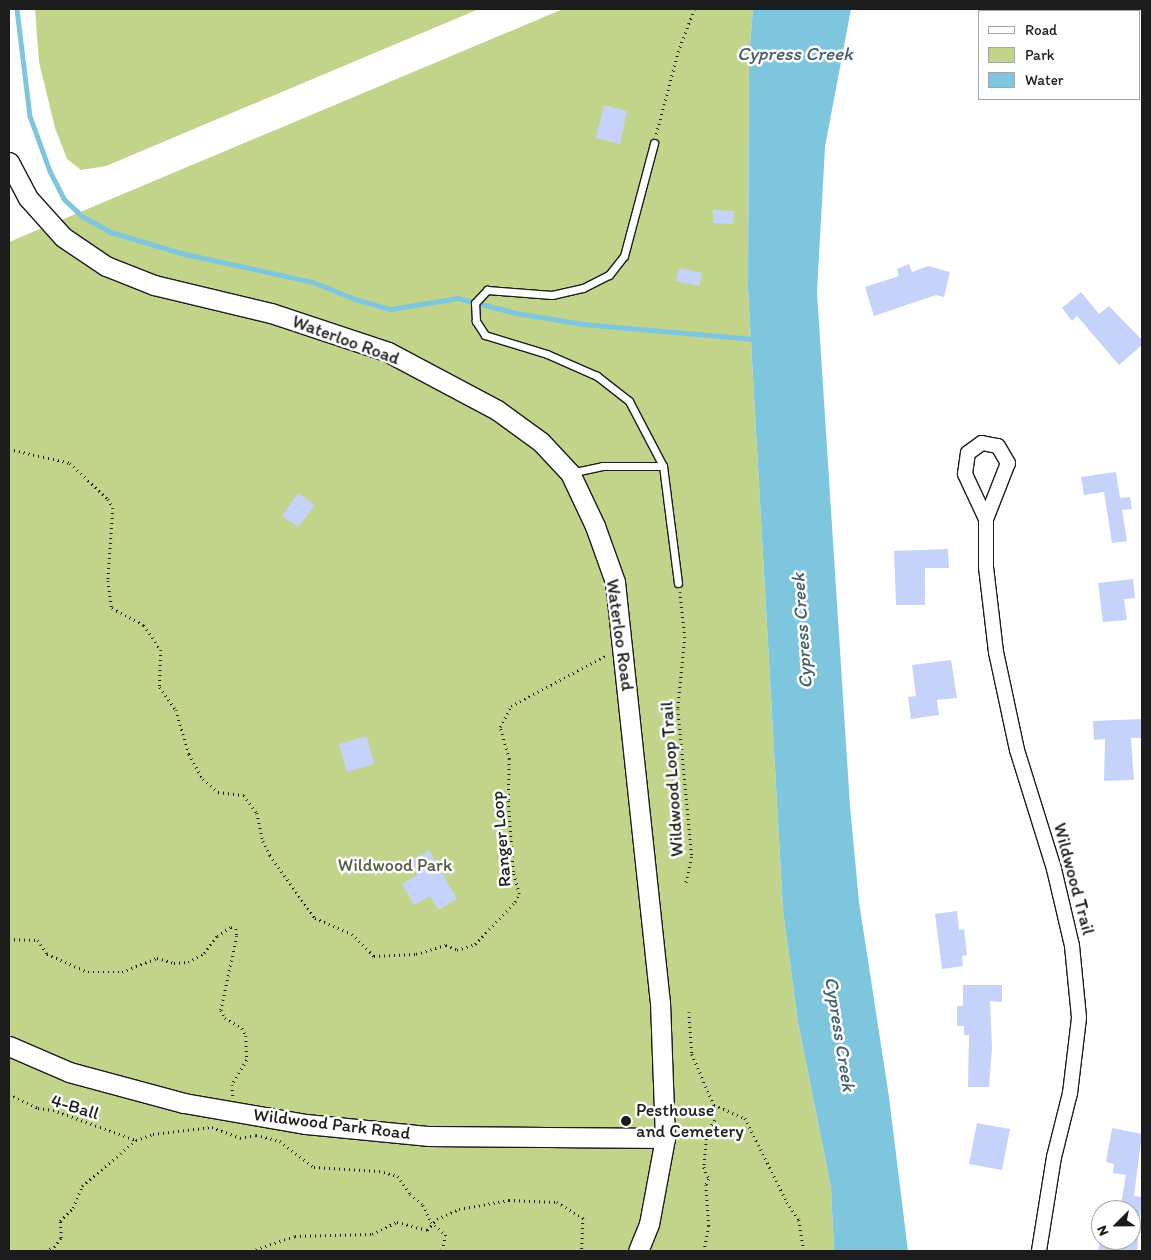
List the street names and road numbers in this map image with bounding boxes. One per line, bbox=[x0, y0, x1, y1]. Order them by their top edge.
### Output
street label: Waterloo Road bbox=[289, 311, 403, 369]
street label: Waterloo Road bbox=[601, 578, 639, 692]
street label: Wildwood Loop Trail bbox=[656, 701, 688, 857]
street label: Ranger Loop bbox=[486, 790, 516, 888]
street label: Wildwood Trail bbox=[1049, 821, 1099, 937]
street label: 4-Ball bbox=[48, 1089, 102, 1125]
street label: Wildwood Park Road bbox=[253, 1104, 411, 1144]

